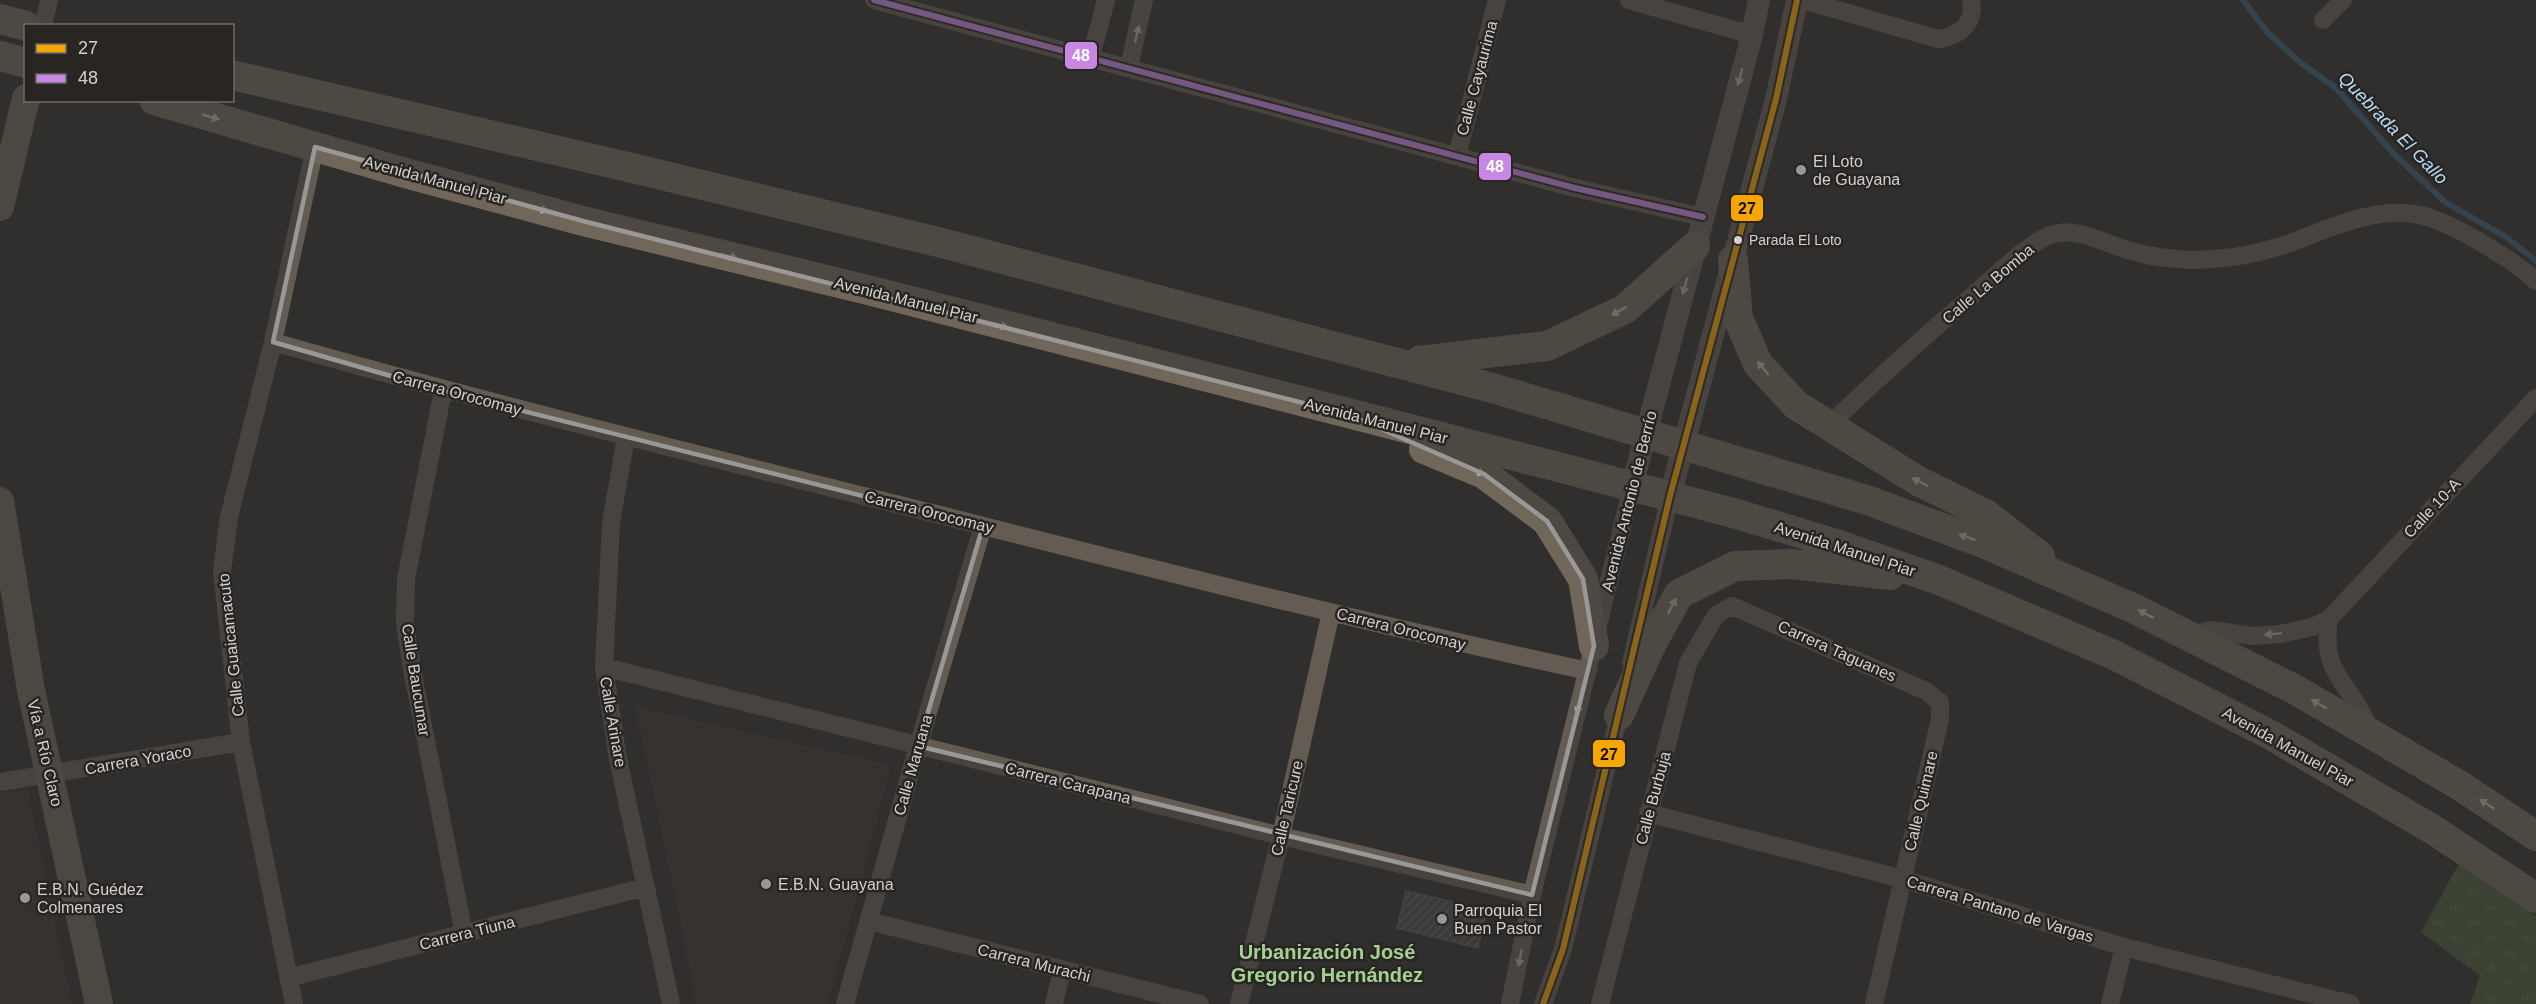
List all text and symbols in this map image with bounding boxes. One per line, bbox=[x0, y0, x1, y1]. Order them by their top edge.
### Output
street label: Calle Cayaurima bbox=[1453, 19, 1501, 137]
legend bbox=[24, 24, 234, 102]
one-way arrow bbox=[1132, 24, 1142, 43]
text: 27 bbox=[78, 38, 98, 58]
line badge: 48 bbox=[1064, 41, 1098, 70]
text: 48 bbox=[1072, 47, 1090, 64]
text: 48 bbox=[78, 68, 98, 88]
one-way arrow bbox=[1735, 68, 1744, 86]
water label: Quebrada El Gallo bbox=[2334, 68, 2452, 188]
one-way arrow bbox=[202, 113, 220, 122]
line badge: 48 bbox=[1478, 152, 1512, 181]
street label: Avenida Manuel Piar bbox=[362, 153, 509, 207]
place label: El Loto de Guayana bbox=[1813, 153, 1900, 188]
text: 48 bbox=[1486, 158, 1504, 175]
marker: El Loto de Guayana bbox=[1794, 163, 1808, 177]
line badge: 27 bbox=[1730, 194, 1764, 222]
text: 27 bbox=[1738, 200, 1756, 217]
one-way arrow bbox=[531, 205, 549, 214]
place label: Parada El Loto bbox=[1749, 232, 1842, 248]
marker: Parada El Loto bbox=[1732, 234, 1744, 246]
street label: Calle La Bomba bbox=[1939, 241, 2037, 327]
one-way arrow bbox=[720, 252, 738, 262]
street label: Avenida Manuel Piar bbox=[832, 274, 980, 326]
one-way arrow bbox=[1679, 277, 1689, 295]
one-way arrow bbox=[1610, 306, 1627, 316]
one-way arrow bbox=[990, 320, 1009, 330]
one-way arrow bbox=[1758, 361, 1770, 376]
street label: Carrera Orocomay bbox=[391, 368, 523, 418]
street label: Avenida Manuel Piar bbox=[1302, 395, 1450, 447]
street label: Avenida Antonio de Berrío bbox=[1598, 409, 1660, 593]
one-way arrow bbox=[1469, 467, 1486, 476]
street label: Calle 10-A bbox=[2400, 475, 2464, 541]
one-way arrow bbox=[1911, 477, 1928, 487]
street label: Carrera Orocomay bbox=[863, 488, 995, 536]
street label: Avenida Manuel Piar bbox=[1772, 518, 1918, 580]
one-way arrow bbox=[1958, 532, 1976, 541]
street label: Calle Guaicamacuto bbox=[215, 572, 247, 718]
one-way arrow bbox=[1667, 597, 1677, 614]
street label: Carrera Orocomay bbox=[1335, 605, 1467, 653]
one-way arrow bbox=[2138, 610, 2155, 619]
street label: Carrera Taguanes bbox=[1775, 617, 1899, 685]
street label: Calle Baucumar bbox=[399, 622, 433, 738]
one-way arrow bbox=[2263, 629, 2282, 639]
street label: Calle Arinare bbox=[597, 675, 629, 769]
one-way arrow bbox=[1573, 697, 1583, 716]
street label: Vía a Río Claro bbox=[24, 698, 66, 808]
one-way arrow bbox=[2311, 699, 2327, 710]
street label: Avenida Manuel Piar bbox=[2219, 704, 2357, 790]
street label: Calle Maruana bbox=[890, 713, 936, 817]
line badge: 27 bbox=[1592, 739, 1626, 768]
street label: Carrera Yoraco bbox=[84, 742, 193, 778]
text: 27 bbox=[1600, 746, 1618, 763]
street label: Calle Burbuja bbox=[1632, 749, 1674, 847]
street label: Calle Quimare bbox=[1901, 749, 1941, 853]
street label: Calle Taricure bbox=[1268, 758, 1306, 857]
street label: Carrera Carapana bbox=[1003, 759, 1133, 807]
one-way arrow bbox=[2479, 798, 2495, 809]
street label: Carrera Pantano de Vargas bbox=[1905, 872, 2095, 946]
place label: E.B.N. Guayana bbox=[778, 876, 894, 893]
marker: E.B.N. Guayana bbox=[759, 877, 773, 891]
place label: E.B.N. Guédez Colmenares bbox=[37, 881, 144, 916]
marker: E.B.N. Guédez Colmenares bbox=[18, 891, 32, 905]
place label: Parroquia El Buen Pastor bbox=[1454, 902, 1543, 937]
marker: Parroquia El Buen Pastor bbox=[1435, 912, 1449, 926]
street label: Carrera Tiuna bbox=[417, 913, 517, 953]
street label: Carrera Murachi bbox=[976, 941, 1092, 985]
district label: Urbanización José Gregorio Hernández bbox=[1231, 941, 1423, 986]
one-way arrow bbox=[1515, 948, 1524, 967]

